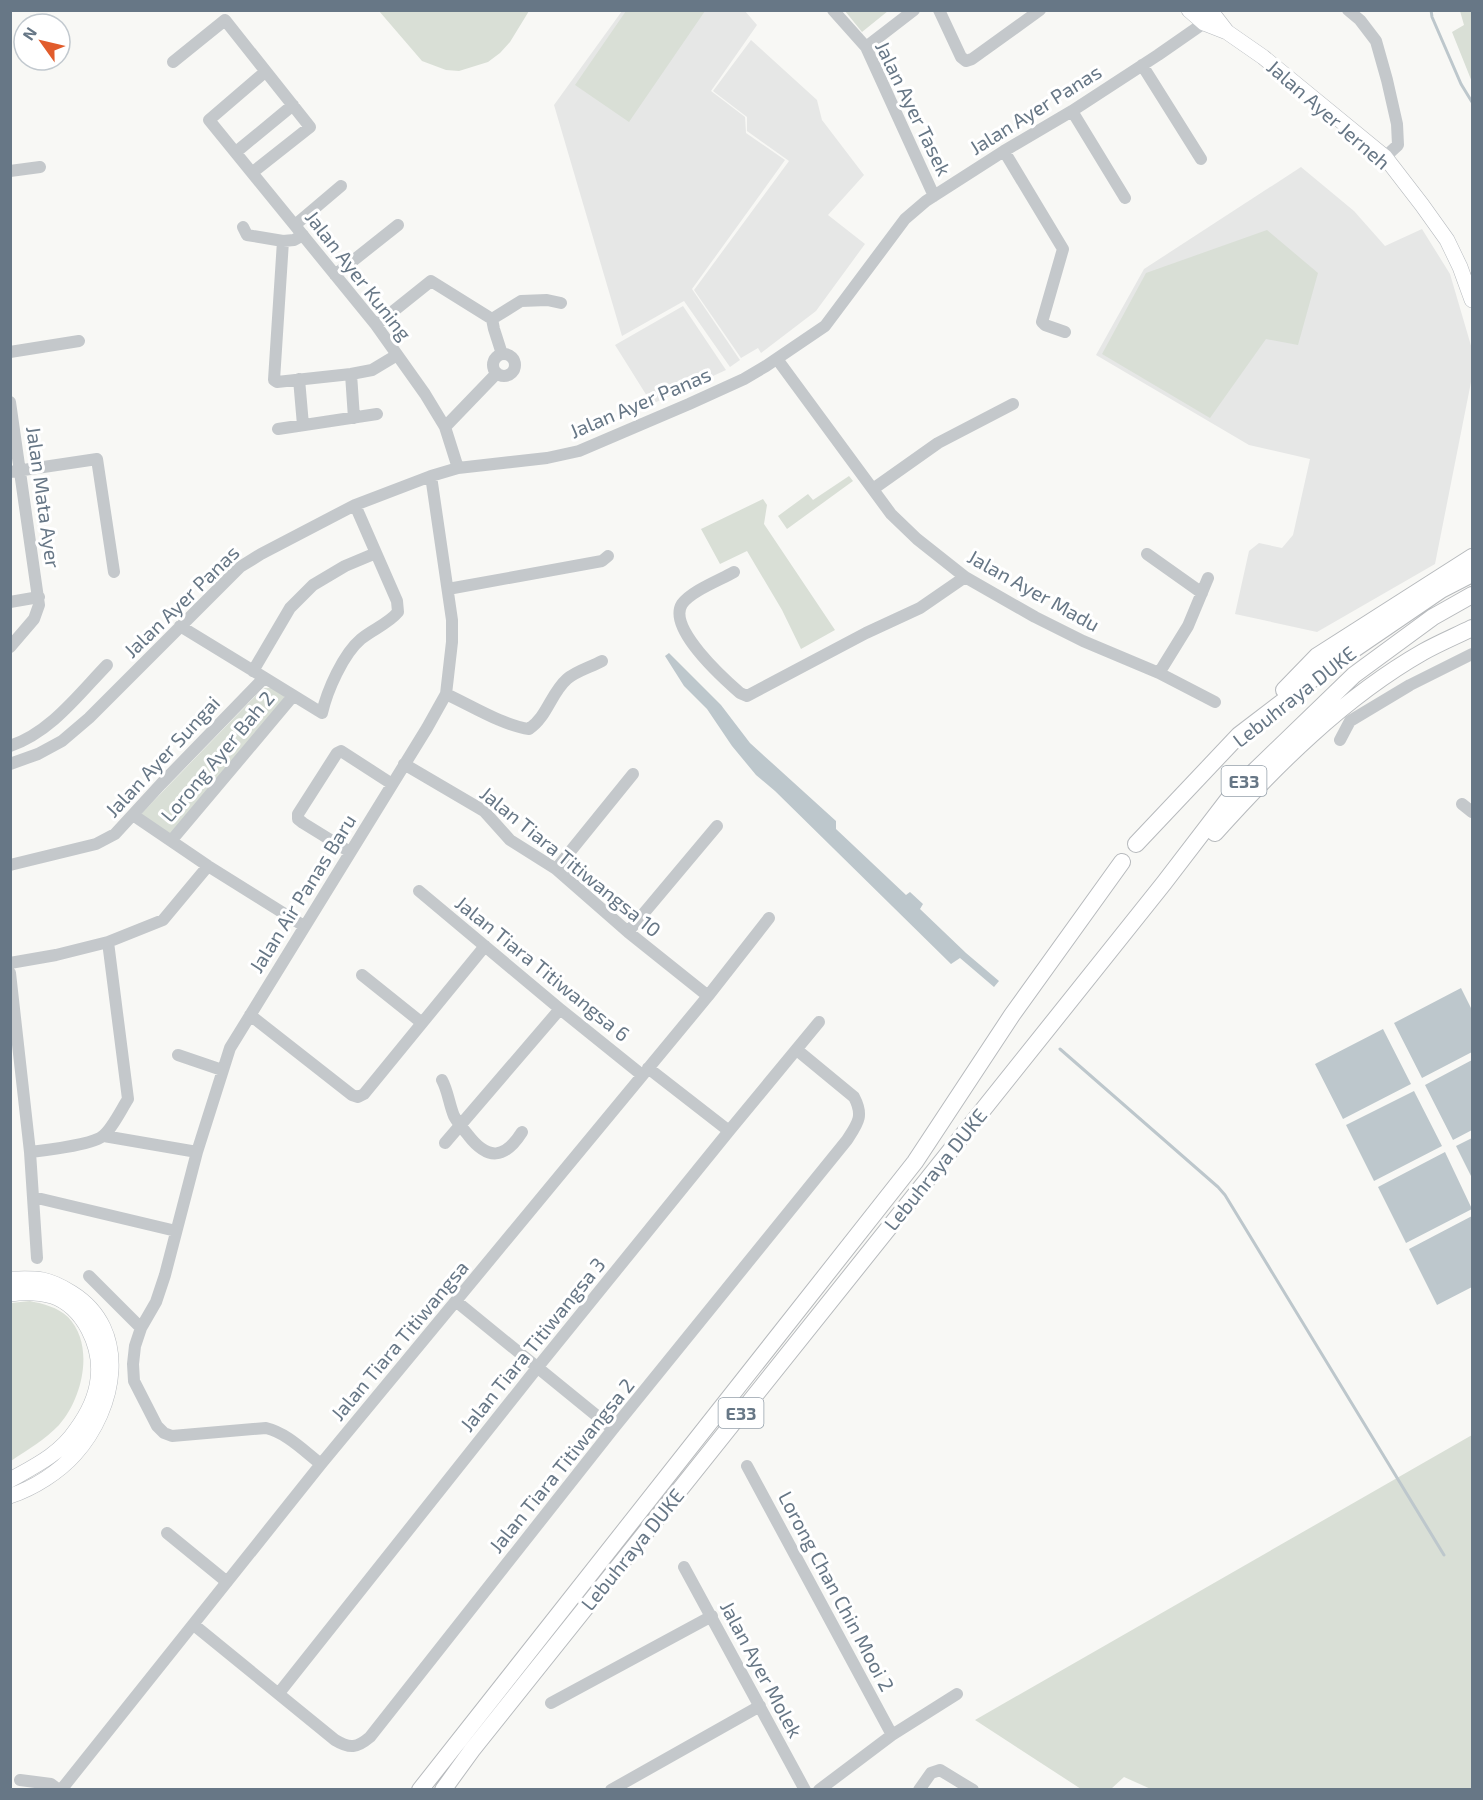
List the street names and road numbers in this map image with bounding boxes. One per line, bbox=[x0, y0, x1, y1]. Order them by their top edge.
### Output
street label: Jalan Ayer Tasek bbox=[871, 37, 957, 179]
street label: Jalan Ayer Jerneh bbox=[1263, 54, 1395, 174]
street label: Jalan Ayer Panas bbox=[965, 59, 1105, 159]
street label: Jalan Ayer Kuning bbox=[301, 205, 417, 345]
street label: Jalan Ayer Panas bbox=[566, 361, 714, 443]
street label: Jalan Mata Ayer bbox=[22, 424, 66, 570]
street label: Jalan Ayer Panas bbox=[118, 540, 244, 662]
street label: Jalan Ayer Madu bbox=[964, 544, 1104, 636]
street label: Lebuhraya DUKE bbox=[1228, 640, 1360, 752]
street label: Lorong Ayer Bah 2 bbox=[155, 686, 279, 826]
street label: Jalan Ayer Sungai bbox=[100, 690, 224, 822]
road number: E33 bbox=[1222, 766, 1266, 796]
street label: Jalan Tiara Titiwangsa 10 bbox=[476, 781, 666, 941]
street label: Jalan Air Panas Baru bbox=[243, 809, 361, 977]
street label: Jalan Tiara Titiwangsa 6 bbox=[451, 890, 635, 1046]
street label: Lebuhraya DUKE bbox=[879, 1103, 991, 1235]
street label: Jalan Tiara Titiwangsa 3 bbox=[454, 1252, 610, 1436]
street label: Jalan Tiara Titiwangsa bbox=[325, 1255, 473, 1425]
street label: Jalan Tiara Titiwangsa 2 bbox=[483, 1373, 639, 1557]
road number: E33 bbox=[718, 1398, 764, 1428]
street label: Lebuhraya DUKE bbox=[576, 1483, 688, 1615]
street label: Lorong Chan Chin Mooi 2 bbox=[774, 1487, 900, 1695]
street label: Jalan Ayer Molek bbox=[716, 1597, 808, 1741]

